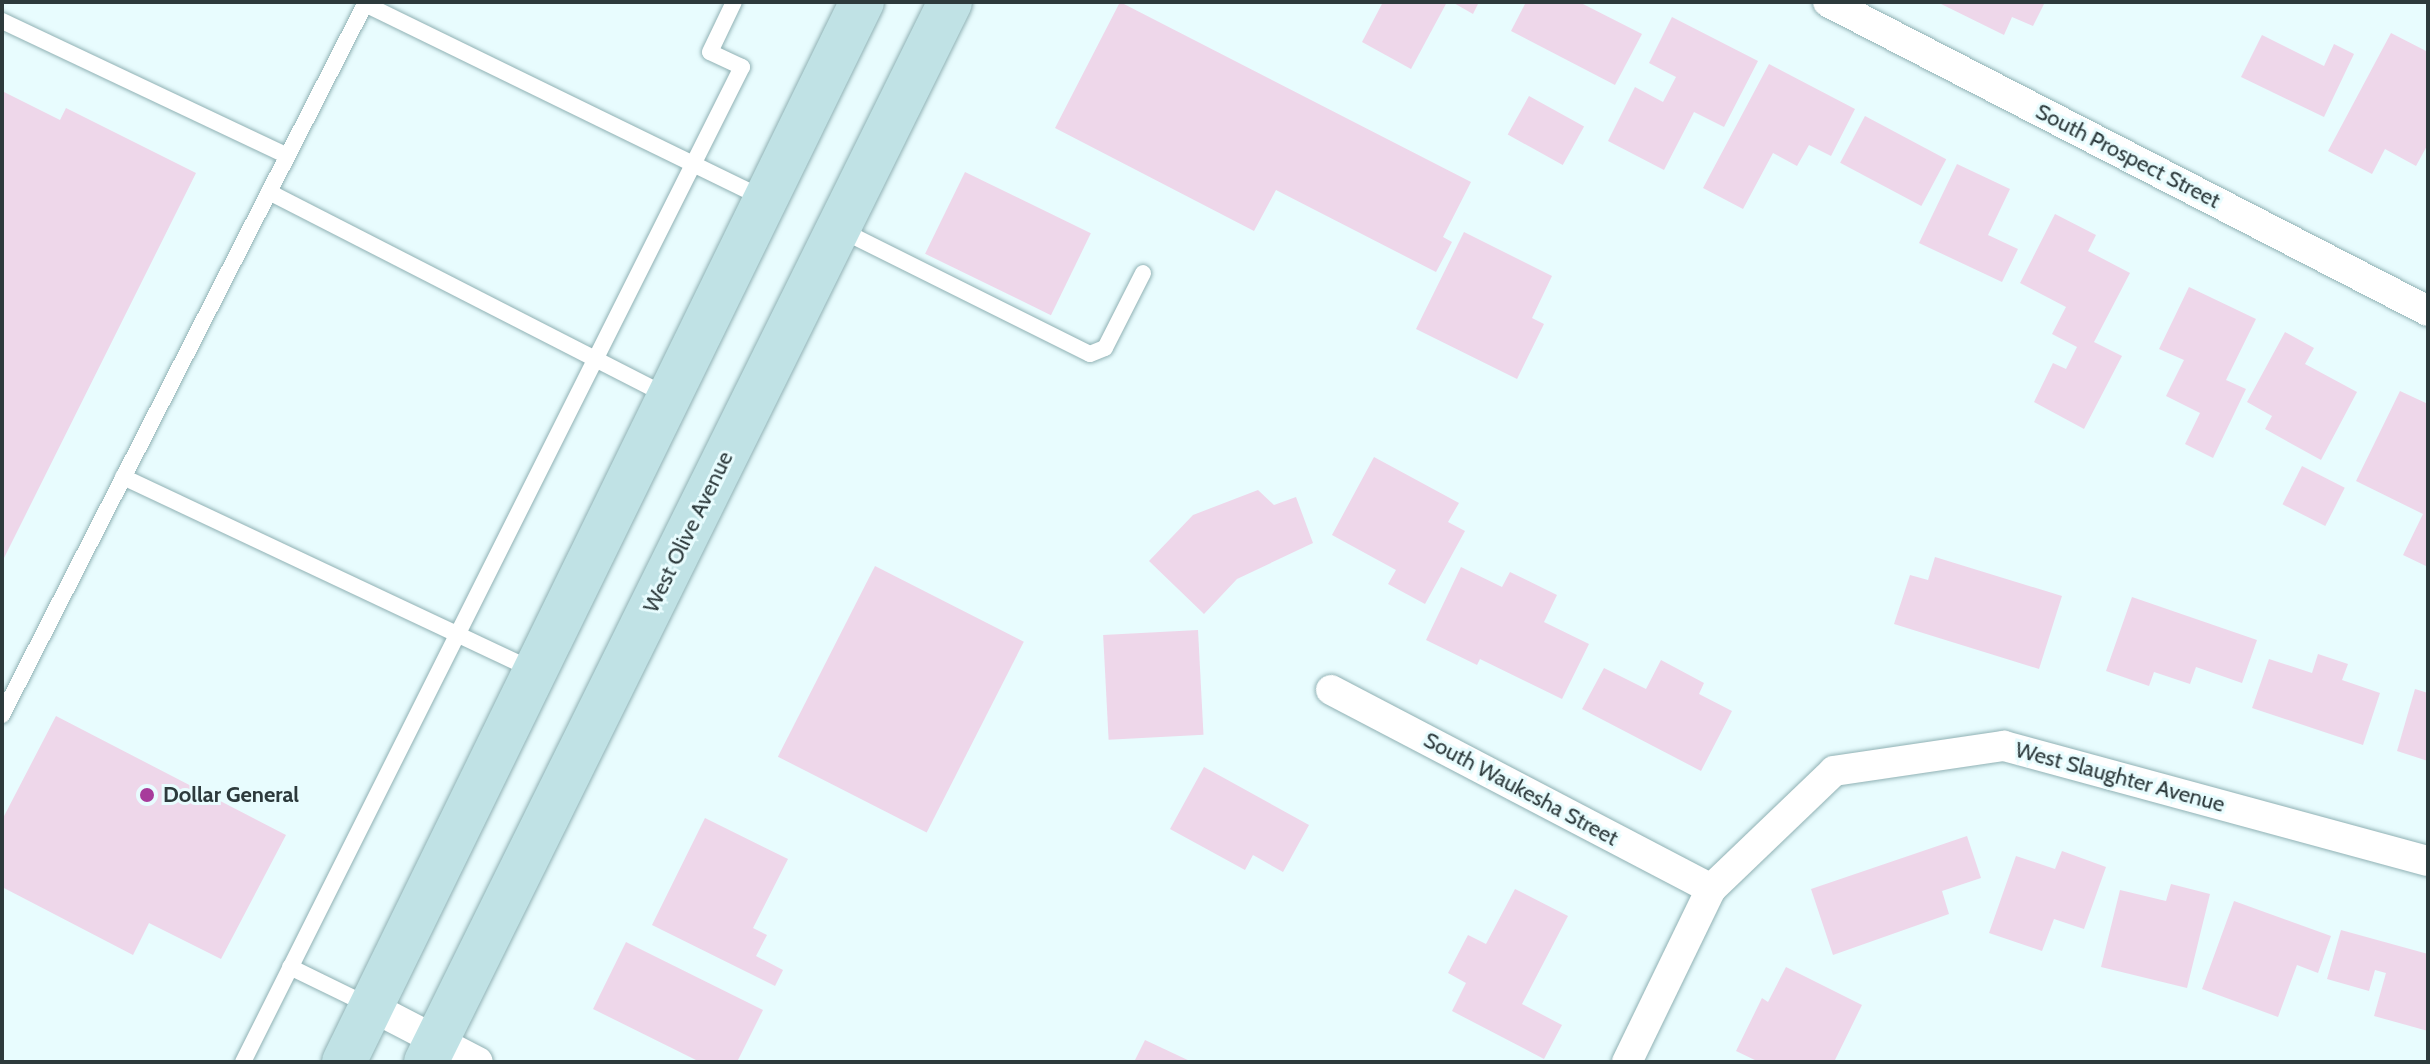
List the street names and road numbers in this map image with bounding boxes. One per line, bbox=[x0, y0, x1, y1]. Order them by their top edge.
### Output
street label: South Prospect Street bbox=[2031, 98, 2225, 214]
street label: West Olive Avenue bbox=[638, 447, 738, 617]
street label: South Waukesha Street bbox=[1419, 727, 1623, 851]
street label: West Slaughter Avenue bbox=[2012, 736, 2228, 818]

